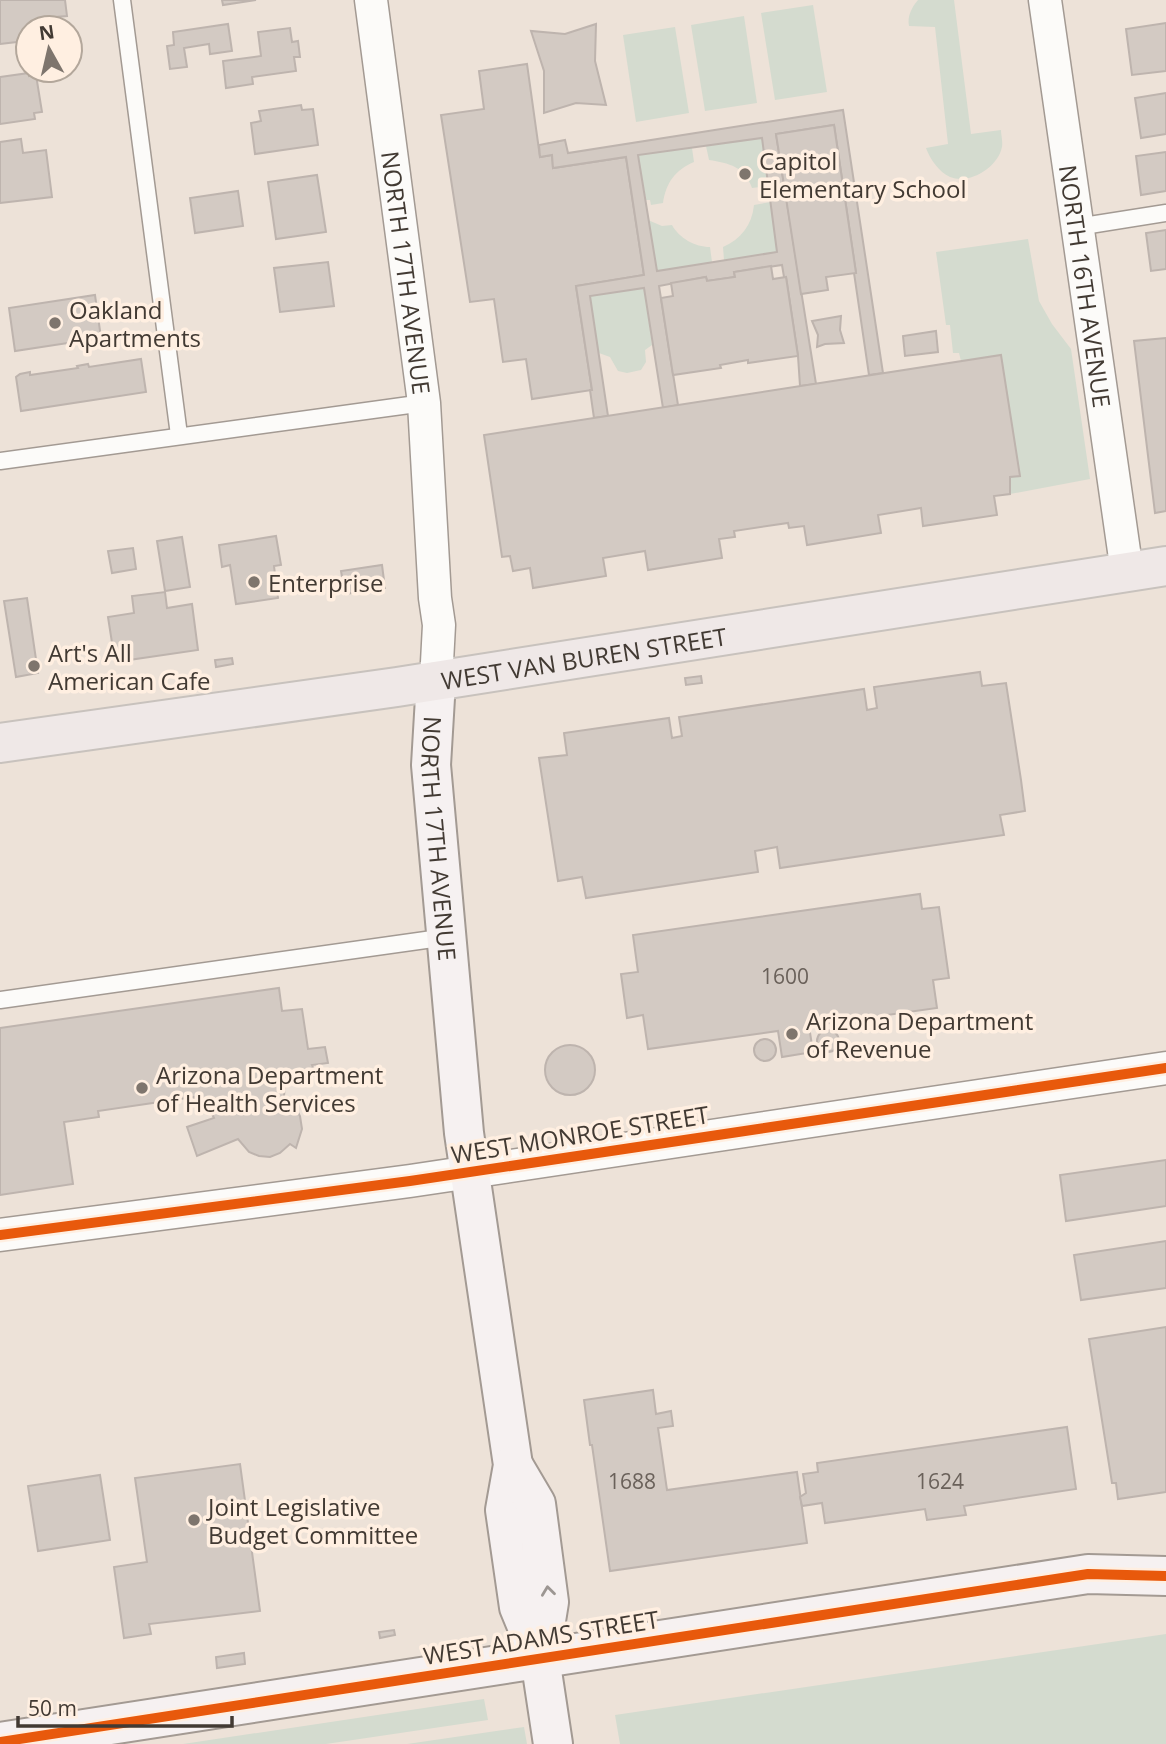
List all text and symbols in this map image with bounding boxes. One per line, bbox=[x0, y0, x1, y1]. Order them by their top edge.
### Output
north arrow bbox=[14, 14, 84, 84]
text: N bbox=[37, 18, 56, 46]
place label: Capitol Elementary School bbox=[759, 144, 967, 205]
street label: NORTH 17TH AVENUE bbox=[375, 149, 439, 396]
street label: NORTH 16TH AVENUE bbox=[1052, 162, 1120, 410]
marker: Capitol Elementary School bbox=[737, 166, 753, 182]
place label: Oakland Apartments bbox=[69, 293, 201, 354]
marker: Oakland Apartments bbox=[47, 315, 63, 331]
place label: Enterprise bbox=[268, 566, 383, 599]
marker: Enterprise bbox=[246, 574, 262, 590]
street label: WEST VAN BUREN STREET bbox=[439, 619, 729, 696]
place label: Art's All American Cafe bbox=[48, 636, 211, 697]
marker: Art's All American Cafe bbox=[26, 658, 42, 674]
street label: NORTH 17TH AVENUE bbox=[414, 715, 465, 962]
house number: 1600 bbox=[761, 962, 809, 990]
place label: Arizona Department of Revenue bbox=[806, 1004, 1033, 1065]
marker: Arizona Department of Revenue bbox=[784, 1026, 800, 1042]
place label: Arizona Department of Health Services bbox=[156, 1058, 383, 1119]
marker: Arizona Department of Health Services bbox=[134, 1080, 150, 1096]
street label: WEST MONROE STREET bbox=[449, 1097, 711, 1171]
house number: 1688 bbox=[608, 1467, 656, 1495]
house number: 1624 bbox=[916, 1467, 964, 1495]
place label: Joint Legislative Budget Committee bbox=[206, 1490, 418, 1551]
marker: Joint Legislative Budget Committee bbox=[186, 1512, 202, 1528]
one-way arrow bbox=[540, 1585, 555, 1597]
street label: WEST ADAMS STREET bbox=[421, 1602, 661, 1672]
scale bar bbox=[18, 1684, 231, 1728]
text: 50 m bbox=[28, 1694, 77, 1722]

